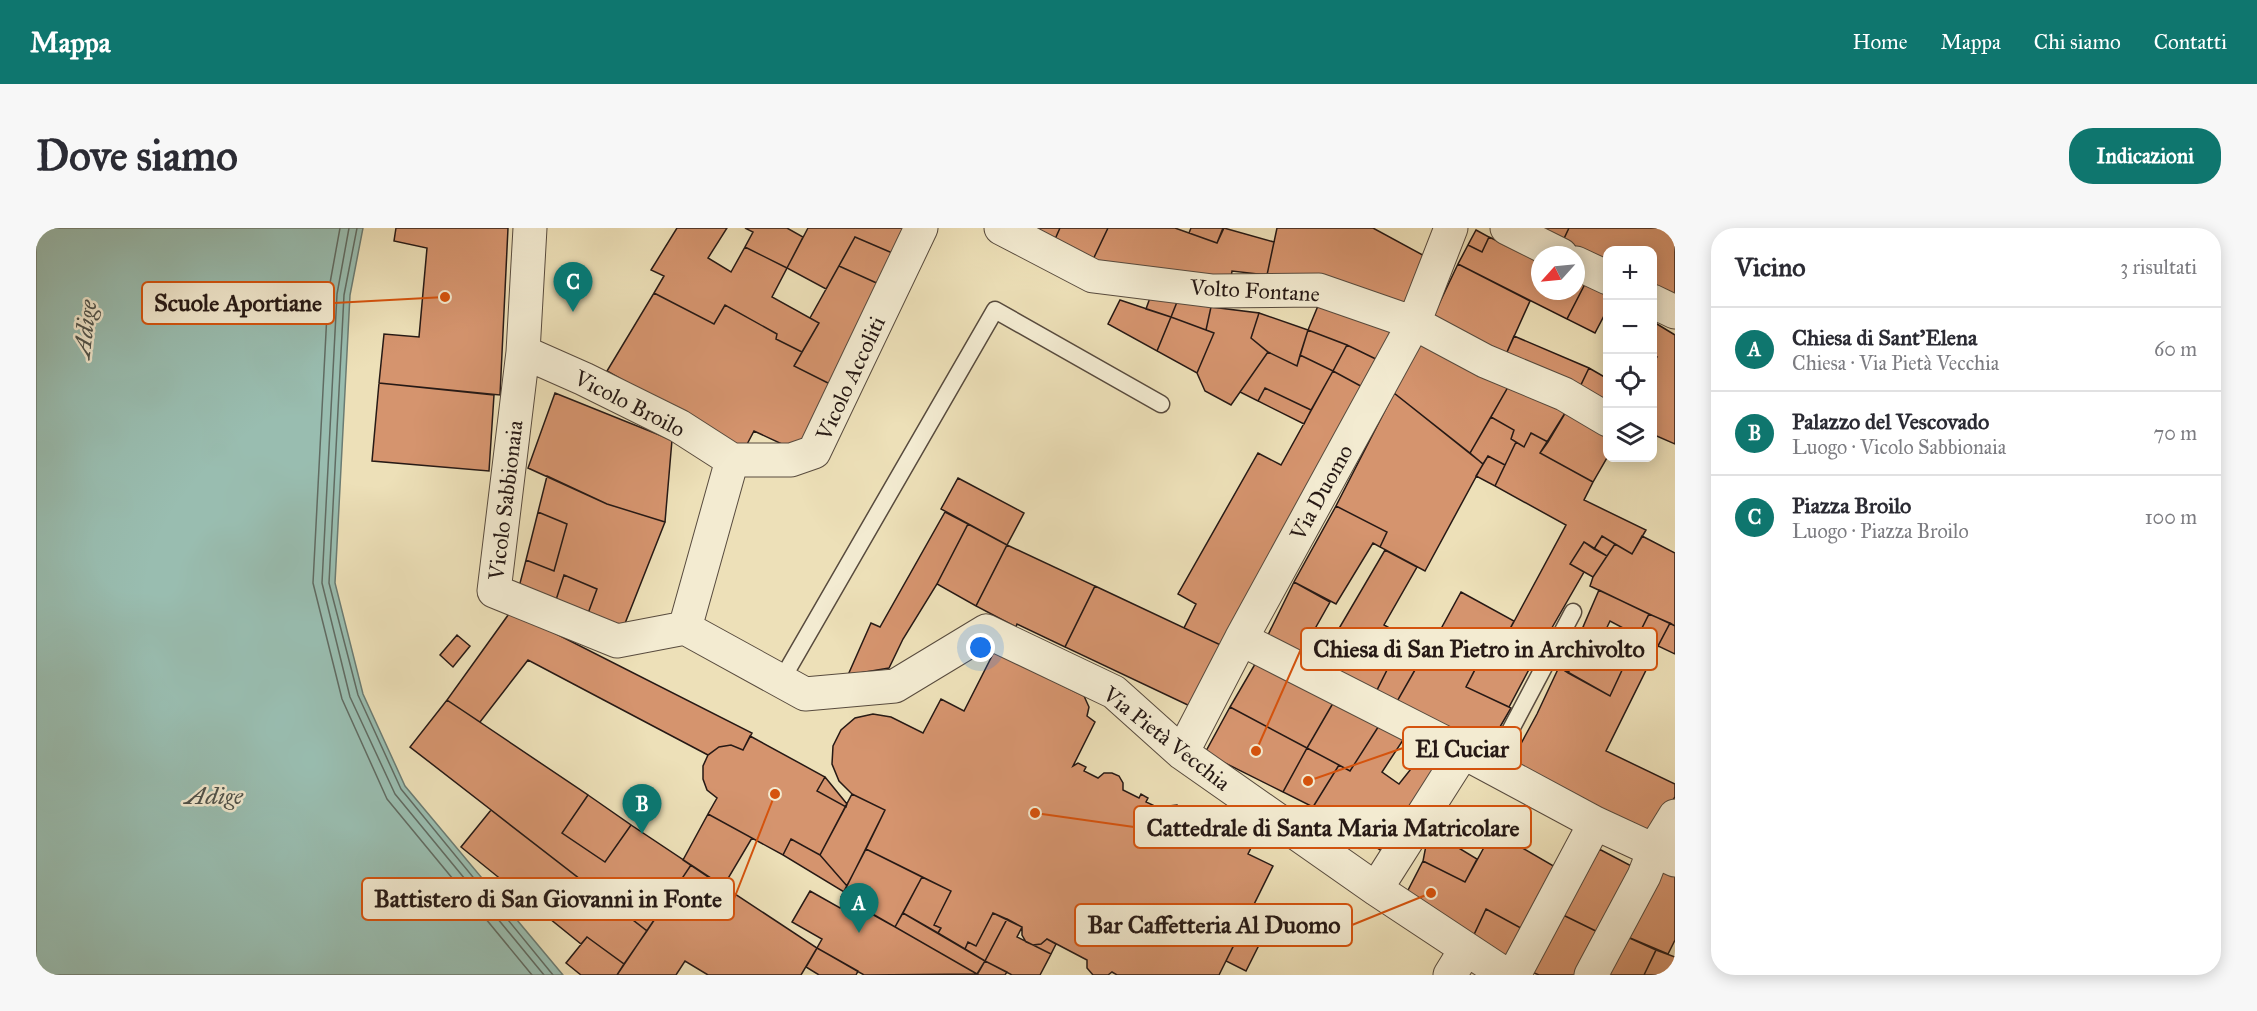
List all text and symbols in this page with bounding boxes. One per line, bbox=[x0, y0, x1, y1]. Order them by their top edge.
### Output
text: Mappa bbox=[30, 25, 111, 60]
text: Home bbox=[1853, 29, 1907, 55]
text: Mappa bbox=[1940, 29, 2001, 55]
text: Chi siamo bbox=[2034, 29, 2121, 55]
text: Contatti bbox=[2154, 29, 2227, 55]
button: Indicazioni bbox=[2069, 128, 2221, 184]
text: Dove siamo bbox=[36, 130, 238, 182]
north arrow bbox=[1531, 246, 1585, 300]
map controls bbox=[1603, 246, 1657, 462]
button: + bbox=[1603, 246, 1657, 300]
text: Vicino bbox=[1735, 251, 1806, 283]
text: 3 risultati bbox=[2120, 255, 2197, 279]
pin: C bbox=[554, 262, 592, 312]
street label: Volto Fontane bbox=[1189, 274, 1320, 307]
callout: Scuole Aportiane bbox=[142, 282, 334, 324]
text: Scuole Aportiane bbox=[154, 288, 322, 318]
water label: Adige bbox=[66, 297, 104, 363]
button: − bbox=[1603, 300, 1657, 354]
street label: Vicolo Accoliti bbox=[810, 312, 891, 445]
text: Chiesa di Sant'Elena bbox=[1792, 324, 1977, 351]
text: A bbox=[1748, 337, 1761, 361]
text: 60 m bbox=[2154, 337, 2197, 361]
text: Chiesa · Via Pietà Vecchia bbox=[1792, 351, 1999, 375]
button: locate bbox=[1603, 354, 1657, 408]
street label: Vicolo Broilo bbox=[569, 364, 690, 443]
button: layers bbox=[1603, 408, 1657, 462]
text: Palazzo del Vescovado bbox=[1792, 408, 1989, 435]
street label: Vicolo Sabbionaia bbox=[482, 418, 529, 582]
text: B bbox=[1748, 421, 1761, 445]
text: 70 m bbox=[2154, 421, 2197, 445]
text: Luogo · Vicolo Sabbionaia bbox=[1792, 435, 2006, 459]
street label: Via Duomo bbox=[1284, 440, 1359, 546]
text: Piazza Broilo bbox=[1792, 492, 1911, 519]
text: C bbox=[1748, 505, 1761, 529]
text: 100 m bbox=[2145, 505, 2197, 529]
text: Luogo · Piazza Broilo bbox=[1792, 519, 1969, 543]
callout: Chiesa di San Pietro in Archivolto bbox=[1301, 628, 1657, 670]
your location bbox=[966, 633, 995, 662]
text: Chiesa di San Pietro in Archivolto bbox=[1313, 634, 1645, 664]
street label: Via Pietà Vecchia bbox=[1097, 680, 1236, 797]
callout: El Cuciar bbox=[1403, 727, 1521, 769]
text: El Cuciar bbox=[1415, 734, 1510, 764]
water label: Adige bbox=[182, 781, 244, 811]
pin: B bbox=[622, 784, 662, 834]
callout: Cattedrale di Santa Maria Matricolare bbox=[1134, 806, 1531, 848]
text: Cattedrale di Santa Maria Matricolare bbox=[1146, 813, 1520, 843]
callout: Battistero di San Giovanni in Fonte bbox=[362, 878, 734, 920]
text: Battistero di San Giovanni in Fonte bbox=[374, 884, 722, 914]
pin: A bbox=[840, 884, 878, 933]
callout: Bar Caffetteria Al Duomo bbox=[1075, 904, 1352, 946]
text: Bar Caffetteria Al Duomo bbox=[1088, 910, 1341, 940]

